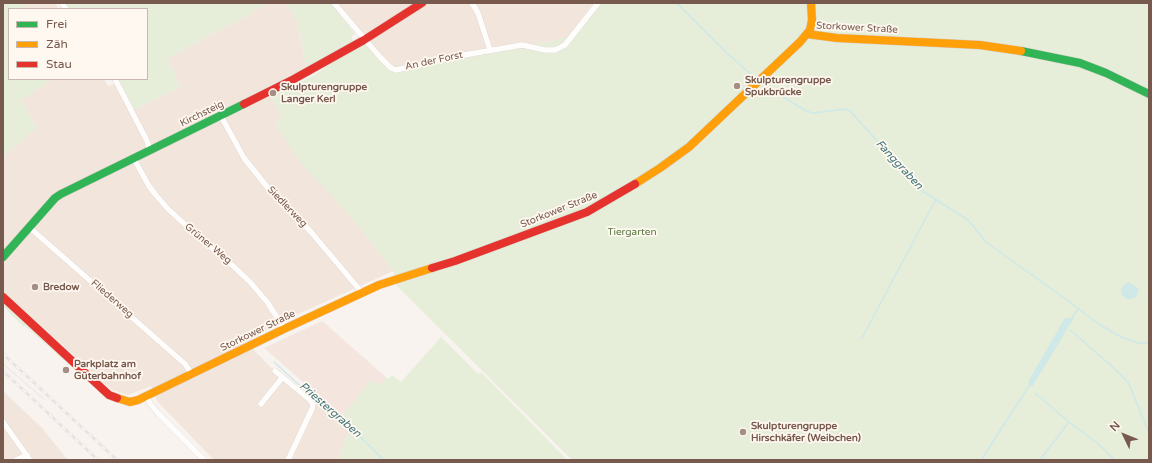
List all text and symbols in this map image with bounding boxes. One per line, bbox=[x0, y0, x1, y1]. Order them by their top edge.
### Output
legend bbox=[8, 8, 148, 80]
text: Frei bbox=[46, 17, 67, 31]
street label: Storkower Straße bbox=[816, 20, 898, 36]
text: Zäh bbox=[46, 37, 68, 51]
street label: An der Forst bbox=[404, 49, 464, 73]
text: Stau bbox=[46, 57, 72, 71]
place label: Skulpturengruppe Spukbrücke bbox=[745, 74, 831, 98]
place label: Skulpturengruppe Langer Kerl bbox=[281, 81, 367, 104]
marker: Skulpturengruppe Spukbrücke bbox=[732, 81, 742, 91]
marker: Skulpturengruppe Langer Kerl bbox=[268, 88, 278, 98]
street label: Kirchsteig bbox=[178, 98, 226, 130]
water label: Fanggraben bbox=[873, 138, 925, 192]
street label: Siedlerweg bbox=[265, 184, 309, 230]
street label: Storkower Straße bbox=[519, 189, 599, 231]
street label: Grüner Weg bbox=[182, 221, 234, 267]
park label: Tiergarten bbox=[607, 226, 657, 238]
street label: Fliederweg bbox=[88, 277, 136, 321]
place label: Bredow bbox=[43, 281, 79, 293]
marker: Bredow bbox=[30, 282, 40, 292]
street label: Storkower Straße bbox=[219, 308, 297, 354]
place label: Parkplatz am Güterbahnhof bbox=[74, 358, 141, 382]
marker: Parkplatz am Güterbahnhof bbox=[61, 365, 71, 375]
water label: Priestergraben bbox=[296, 380, 364, 440]
north arrow bbox=[1104, 415, 1144, 455]
text: N bbox=[1107, 419, 1123, 434]
place label: Skulpturengruppe Hirschkäfer (Weibchen) bbox=[751, 420, 861, 444]
marker: Skulpturengruppe Hirschkäfer (Weibchen) bbox=[738, 427, 748, 437]

